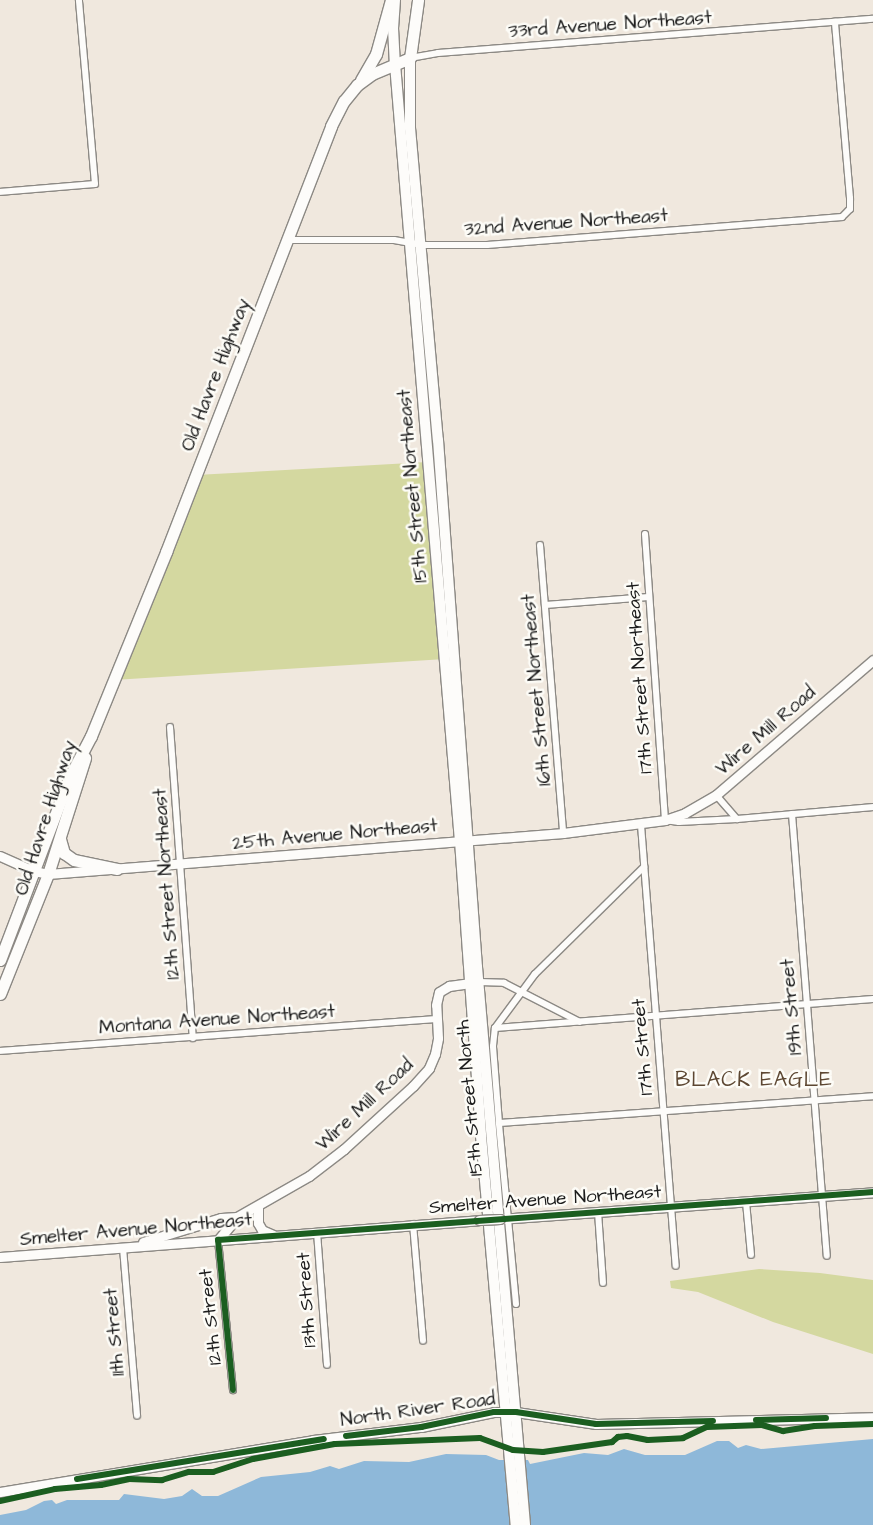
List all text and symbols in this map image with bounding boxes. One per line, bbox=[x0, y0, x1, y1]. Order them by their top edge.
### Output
street label: 33rd Avenue Northeast bbox=[508, 7, 712, 43]
street label: 32nd Avenue Northeast bbox=[463, 205, 669, 241]
street label: Old Havre Highway bbox=[176, 296, 256, 454]
street label: 15th Street Northeast bbox=[393, 388, 433, 584]
street label: 17th Street Northeast bbox=[622, 581, 658, 775]
street label: 16th Street Northeast bbox=[517, 593, 557, 787]
street label: Wire Mill Road bbox=[711, 681, 821, 781]
street label: Old Havre Highway bbox=[10, 738, 82, 898]
street label: 12th Street Northeast bbox=[149, 788, 185, 980]
street label: 25th Avenue Northeast bbox=[232, 815, 438, 855]
street label: 19th Street bbox=[776, 958, 808, 1056]
street label: 17th Street bbox=[627, 997, 659, 1097]
street label: Montana Avenue Northeast bbox=[98, 1000, 336, 1040]
street label: 15th Street North bbox=[452, 1019, 488, 1177]
street label: Wire Mill Road bbox=[312, 1054, 418, 1156]
district label: BLACK EAGLE bbox=[674, 1067, 834, 1093]
street label: Smelter Avenue Northeast bbox=[428, 1181, 662, 1219]
street label: Smelter Avenue Northeast bbox=[19, 1208, 253, 1252]
street label: 13th Street bbox=[292, 1252, 322, 1348]
street label: 12th Street bbox=[195, 1268, 227, 1366]
street label: 11th Street bbox=[100, 1287, 130, 1377]
street label: North River Road bbox=[339, 1388, 497, 1432]

